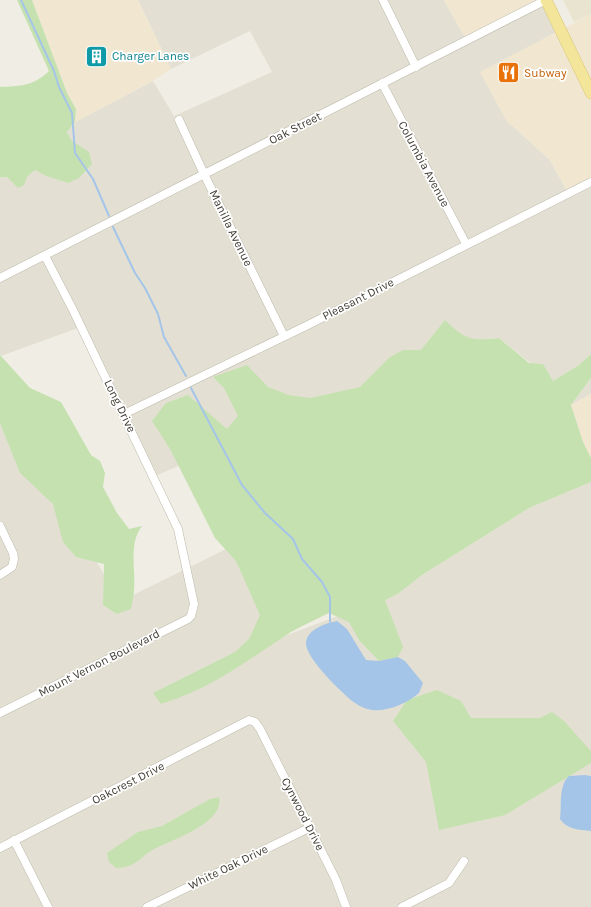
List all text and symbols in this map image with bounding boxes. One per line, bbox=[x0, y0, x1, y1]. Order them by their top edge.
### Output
building icon: Charger Lanes bbox=[83, 43, 109, 69]
place label: Charger Lanes bbox=[112, 49, 189, 63]
restaurant icon: Subway bbox=[496, 60, 522, 86]
place label: Subway bbox=[524, 66, 567, 80]
street label: Oak Street bbox=[266, 109, 324, 147]
street label: Columbia Avenue bbox=[395, 119, 453, 209]
street label: Manilla Avenue bbox=[206, 188, 256, 268]
street label: Pleasant Drive bbox=[320, 275, 396, 323]
street label: Long Drive bbox=[101, 377, 139, 435]
street label: Mount Vernon Boulevard bbox=[36, 626, 162, 700]
street label: Oakcrest Drive bbox=[89, 759, 167, 807]
street label: Cynwood Drive bbox=[279, 775, 327, 853]
street label: White Oak Drive bbox=[186, 842, 270, 892]

